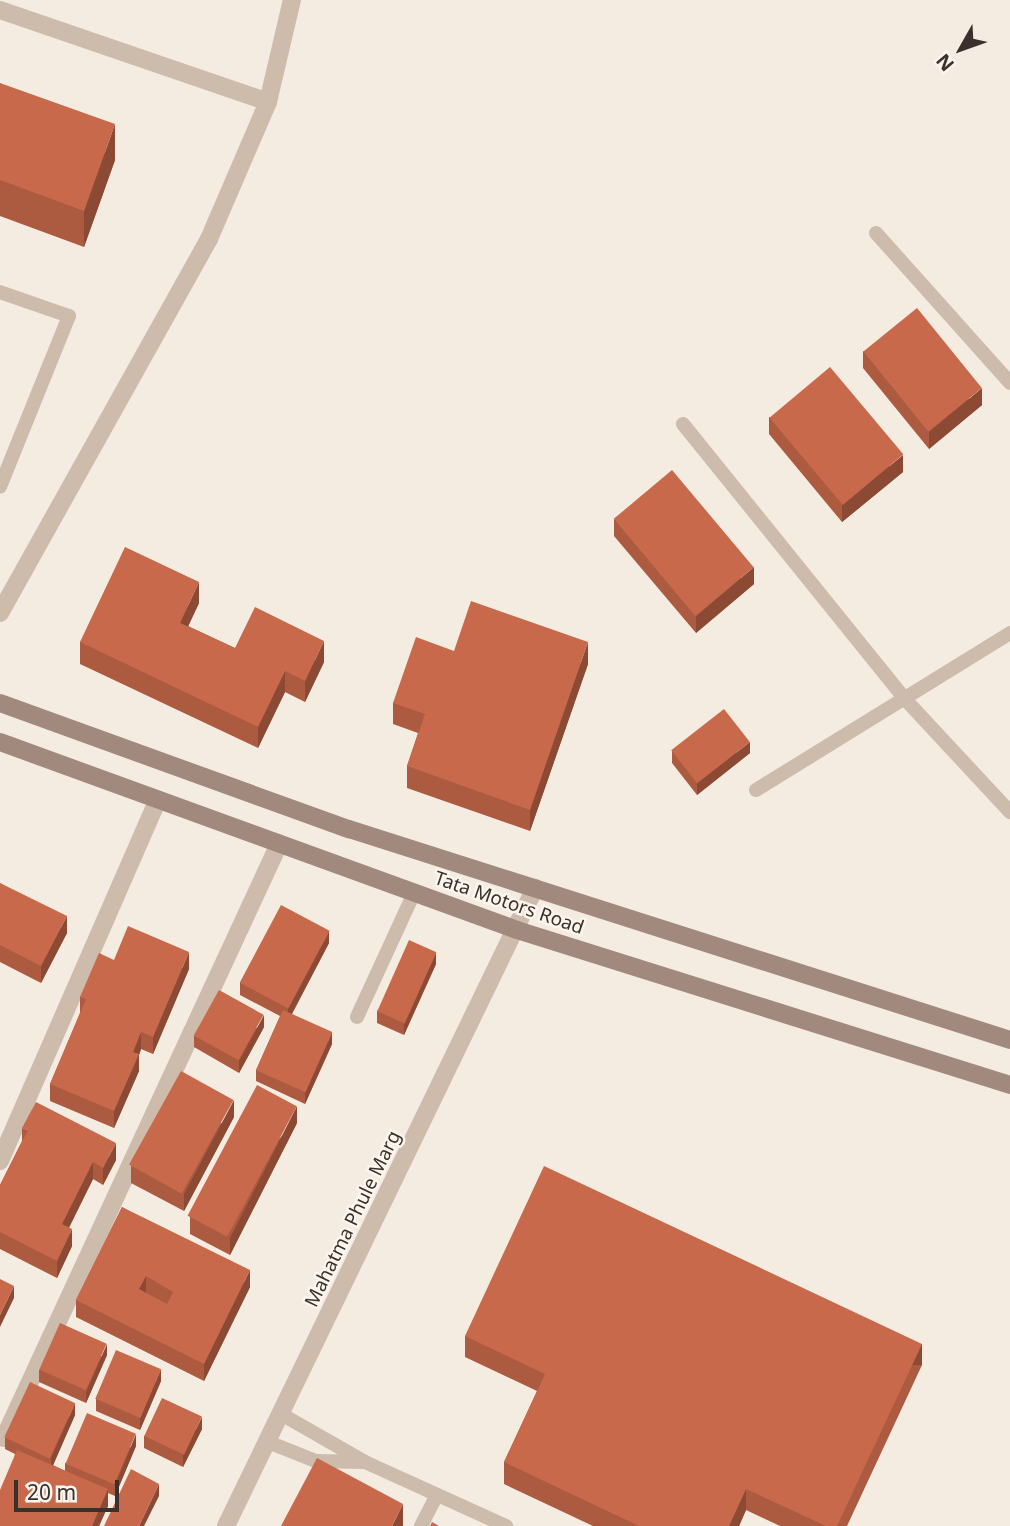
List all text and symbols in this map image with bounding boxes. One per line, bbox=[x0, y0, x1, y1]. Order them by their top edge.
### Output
north arrow bbox=[926, 14, 996, 84]
text: N bbox=[930, 48, 960, 77]
street label: Tata Motors Road bbox=[431, 867, 587, 939]
street label: Mahatma Phule Marg bbox=[300, 1127, 406, 1311]
scale bar bbox=[18, 1466, 122, 1510]
text: 20 m bbox=[27, 1478, 76, 1506]

